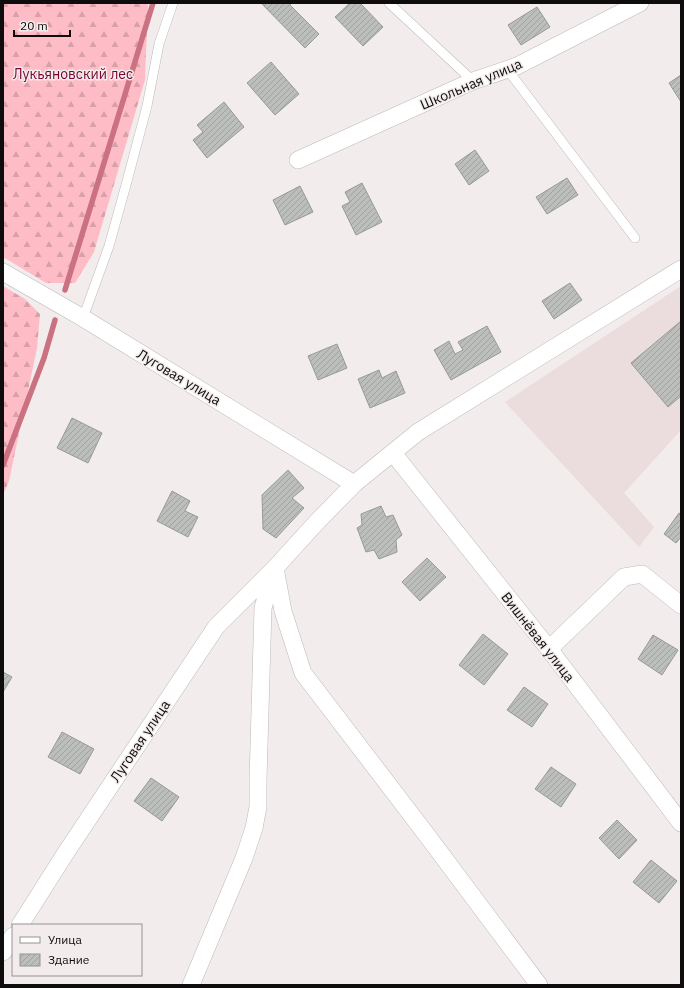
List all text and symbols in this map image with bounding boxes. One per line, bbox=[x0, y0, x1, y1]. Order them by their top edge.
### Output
scale bar bbox=[14, 12, 70, 38]
text: 20 m bbox=[20, 18, 48, 33]
street label: Школьная улица bbox=[417, 54, 525, 114]
park label: Лукьяновский лес bbox=[13, 65, 133, 83]
street label: Луговая улица bbox=[134, 345, 225, 409]
street label: Вишнёвая улица bbox=[497, 588, 579, 686]
street label: Луговая улица bbox=[106, 696, 174, 785]
legend bbox=[12, 924, 142, 976]
text: Улица bbox=[48, 932, 82, 947]
text: Здание bbox=[48, 952, 90, 967]

